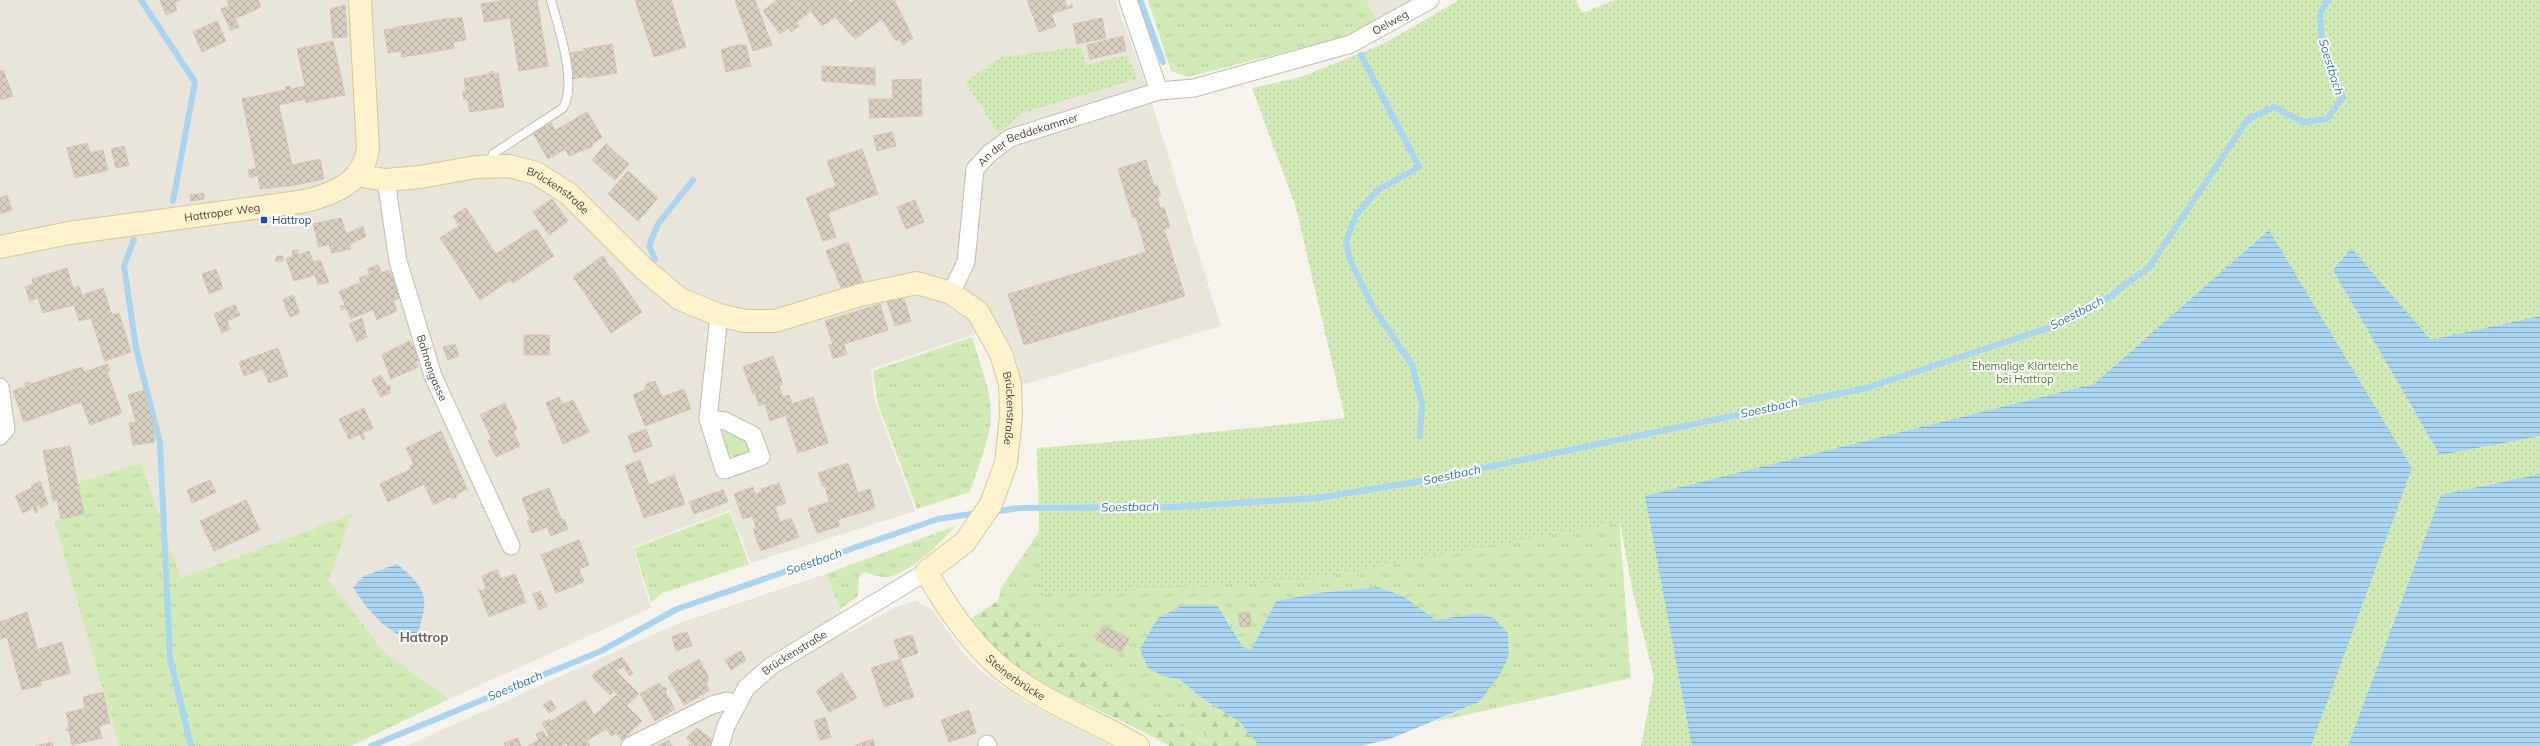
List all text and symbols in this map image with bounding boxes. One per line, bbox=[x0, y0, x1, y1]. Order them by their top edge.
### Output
street label: Oelweg bbox=[1370, 7, 1411, 38]
water label: Soestbach bbox=[2316, 37, 2347, 97]
street label: An der Beddekammer bbox=[974, 110, 1080, 169]
street label: Brückenstraße bbox=[525, 164, 592, 217]
street label: Hattroper Weg bbox=[183, 200, 261, 224]
place label: Hattrop bbox=[272, 213, 312, 227]
marker: Hattrop bbox=[259, 215, 269, 225]
water label: Soestbach bbox=[2047, 293, 2106, 332]
street label: Bahnengasse bbox=[414, 333, 451, 403]
park label: Ehemalige Klärteiche bei Hattrop bbox=[1972, 359, 2078, 386]
street label: Brückenstraße bbox=[1000, 370, 1018, 446]
water label: Soestbach bbox=[1739, 394, 1799, 421]
water label: Soestbach bbox=[1422, 461, 1482, 488]
water label: Soestbach bbox=[1101, 498, 1159, 515]
water label: Soestbach bbox=[784, 545, 844, 578]
street label: Brückenstraße bbox=[759, 627, 829, 678]
district label: Hattrop bbox=[400, 629, 448, 645]
street label: Steinerbrücke bbox=[983, 651, 1048, 703]
water label: Soestbach bbox=[485, 667, 545, 704]

